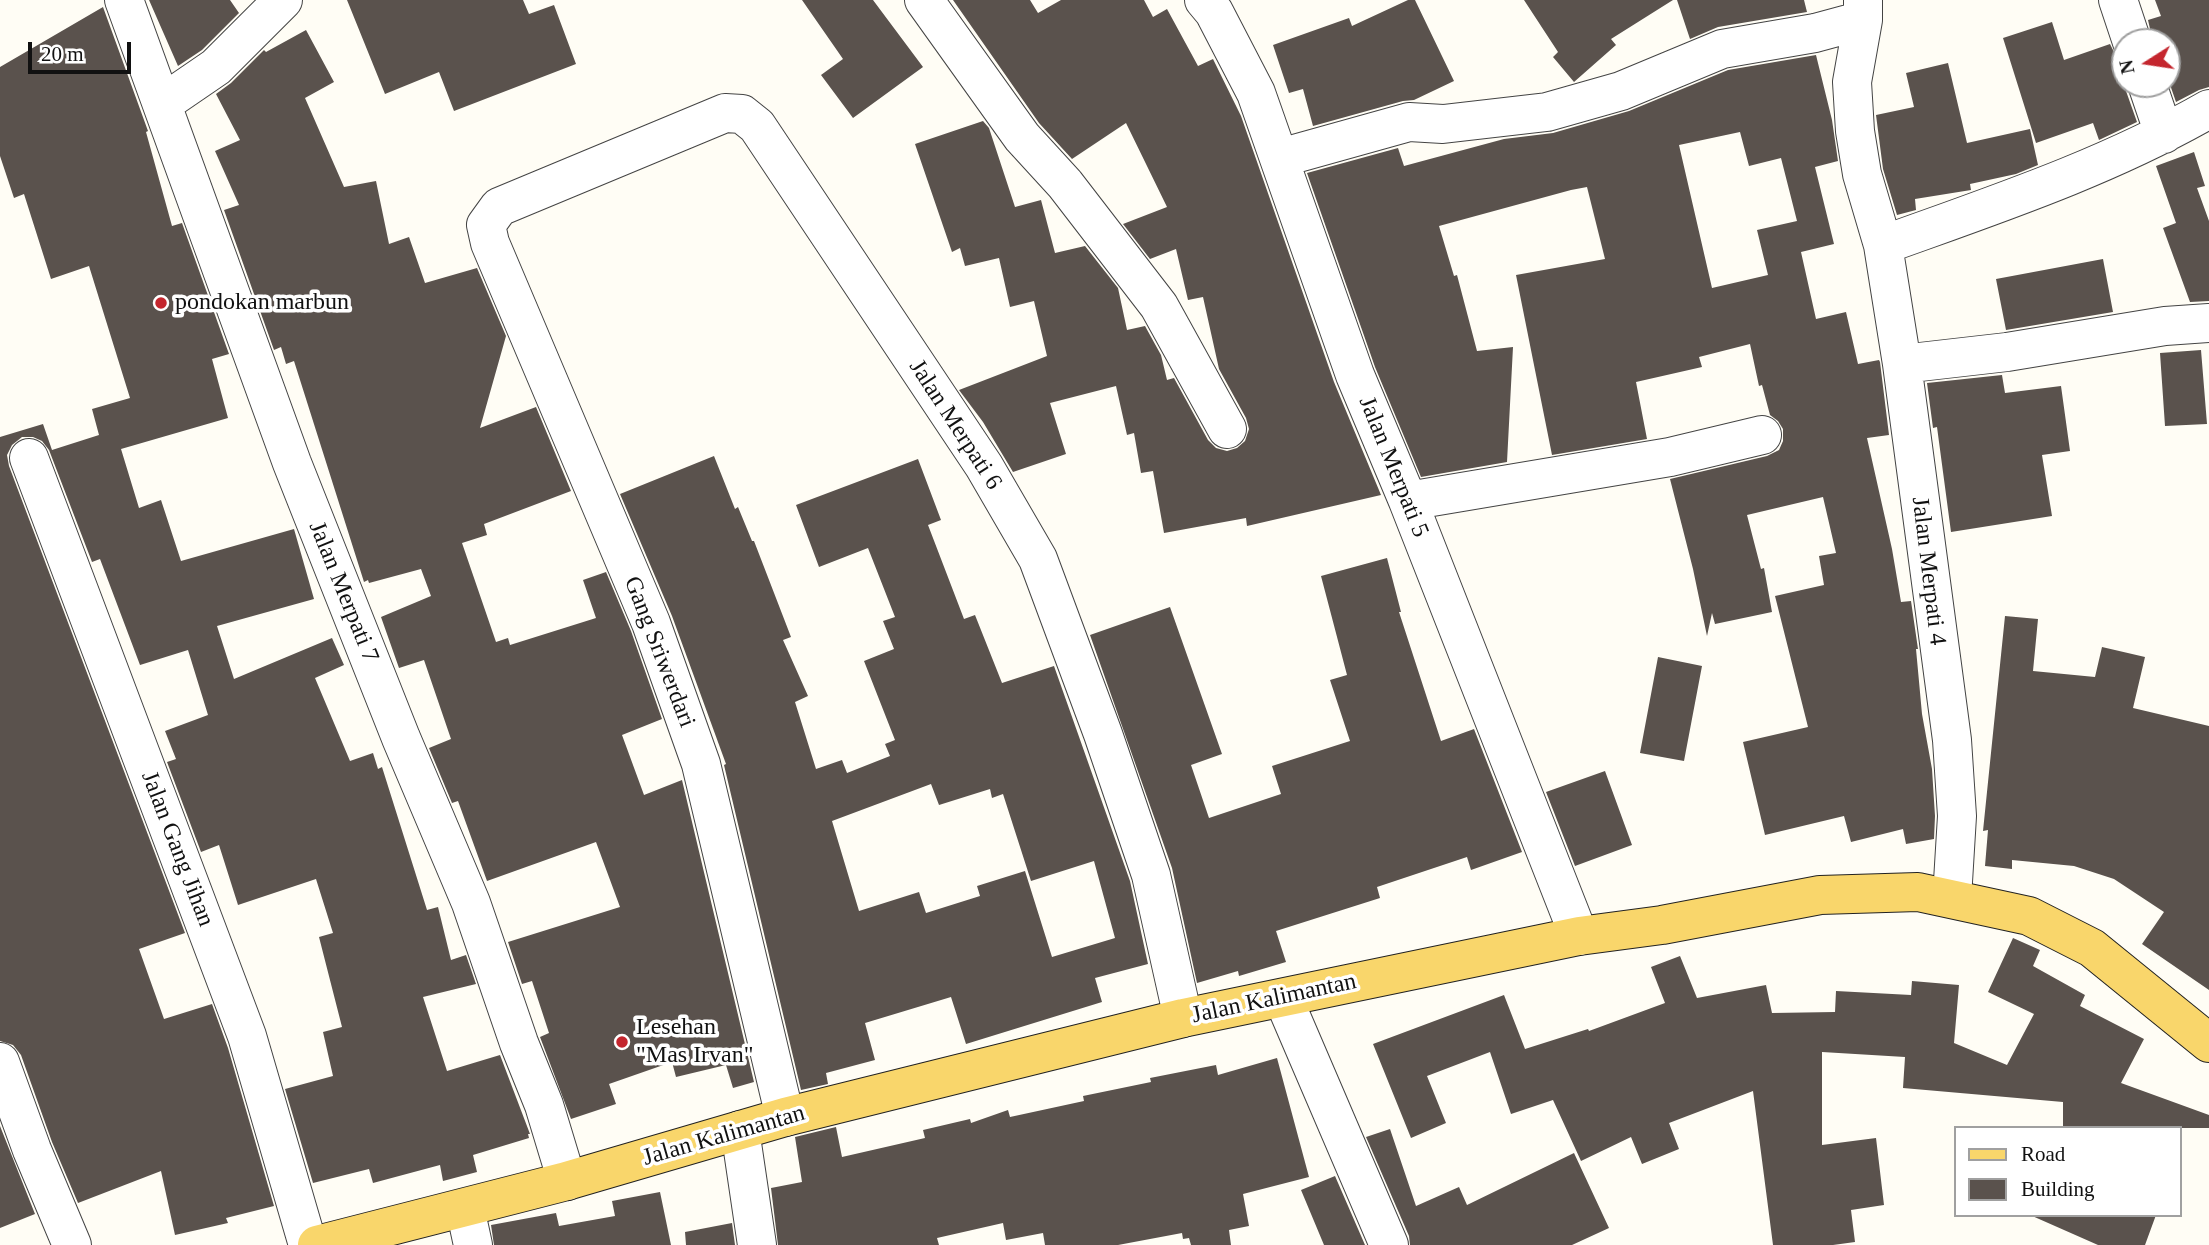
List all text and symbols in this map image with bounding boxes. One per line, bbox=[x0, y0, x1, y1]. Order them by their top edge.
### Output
scale bar bbox=[32, 28, 135, 72]
north arrow bbox=[2111, 28, 2181, 98]
text: 20 m bbox=[41, 42, 84, 66]
text: N bbox=[2115, 58, 2139, 76]
place label: pondokan marbun bbox=[175, 289, 349, 317]
marker: pondokan marbun bbox=[153, 295, 169, 311]
street label: Jalan Merpati 6 bbox=[902, 355, 1008, 495]
street label: Jalan Merpati 5 bbox=[1352, 392, 1434, 542]
street label: Jalan Merpati 4 bbox=[1905, 495, 1951, 647]
street label: Jalan Merpati 7 bbox=[302, 517, 384, 667]
street label: Gang Sriwerdari bbox=[617, 572, 701, 732]
street label: Jalan Gang Jihan bbox=[134, 767, 220, 931]
street label: Jalan Kalimantan bbox=[1189, 968, 1359, 1030]
place label: Lesehan "Mas Irvan" bbox=[636, 1014, 754, 1070]
marker: Lesehan "Mas Irvan" bbox=[614, 1034, 630, 1050]
street label: Jalan Kalimantan bbox=[640, 1099, 808, 1173]
legend bbox=[1954, 1126, 2181, 1217]
text: Road bbox=[2021, 1142, 2065, 1166]
text: Building bbox=[2021, 1177, 2095, 1201]

